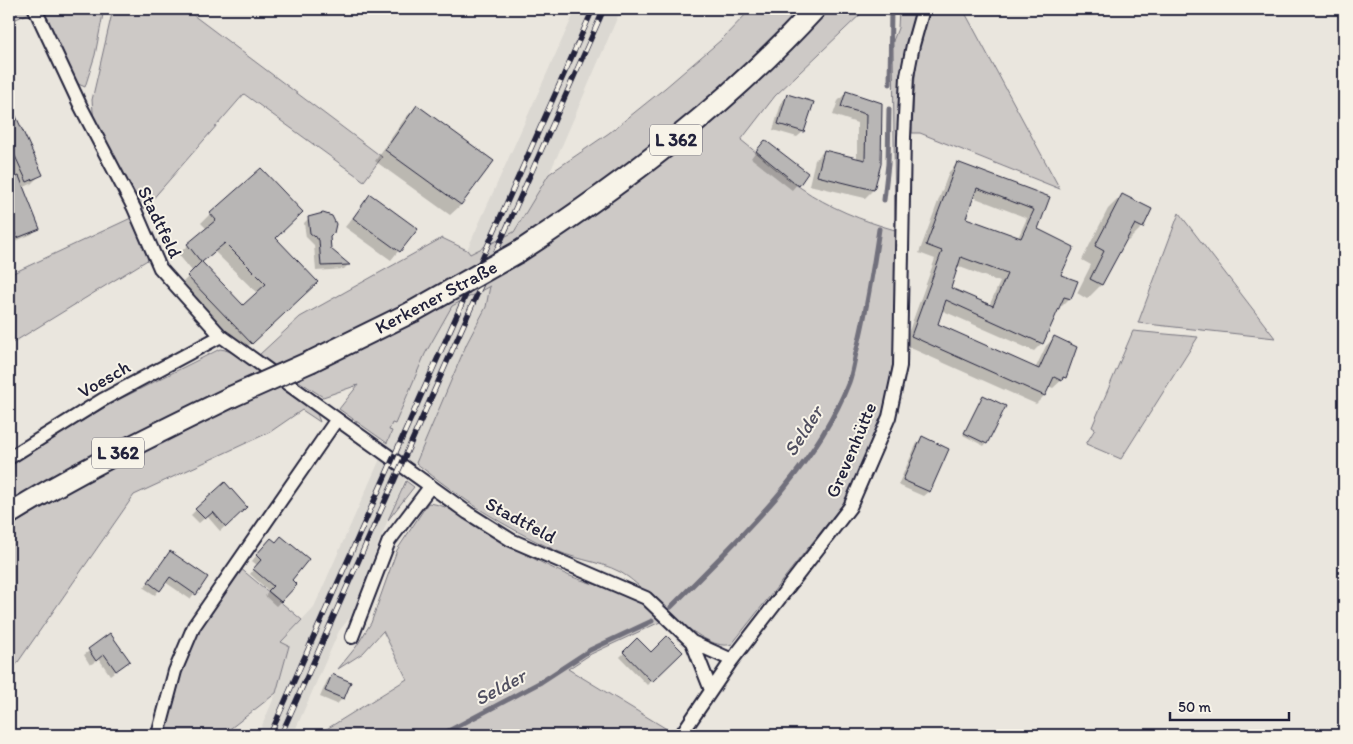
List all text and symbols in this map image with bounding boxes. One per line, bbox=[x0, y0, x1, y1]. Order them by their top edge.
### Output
road number: L 362 bbox=[650, 124, 702, 156]
street label: Stadtfeld bbox=[133, 182, 187, 262]
street label: Kerkener Straße bbox=[371, 255, 501, 339]
street label: Voesch bbox=[74, 355, 134, 403]
street label: Grevenhütte bbox=[821, 399, 881, 501]
water label: Selder bbox=[778, 400, 829, 460]
road number: L 362 bbox=[92, 438, 144, 468]
street label: Stadtfeld bbox=[482, 492, 561, 549]
water label: Selder bbox=[470, 663, 532, 710]
scale bar bbox=[1170, 689, 1289, 721]
text: 50 m bbox=[1178, 698, 1211, 716]

